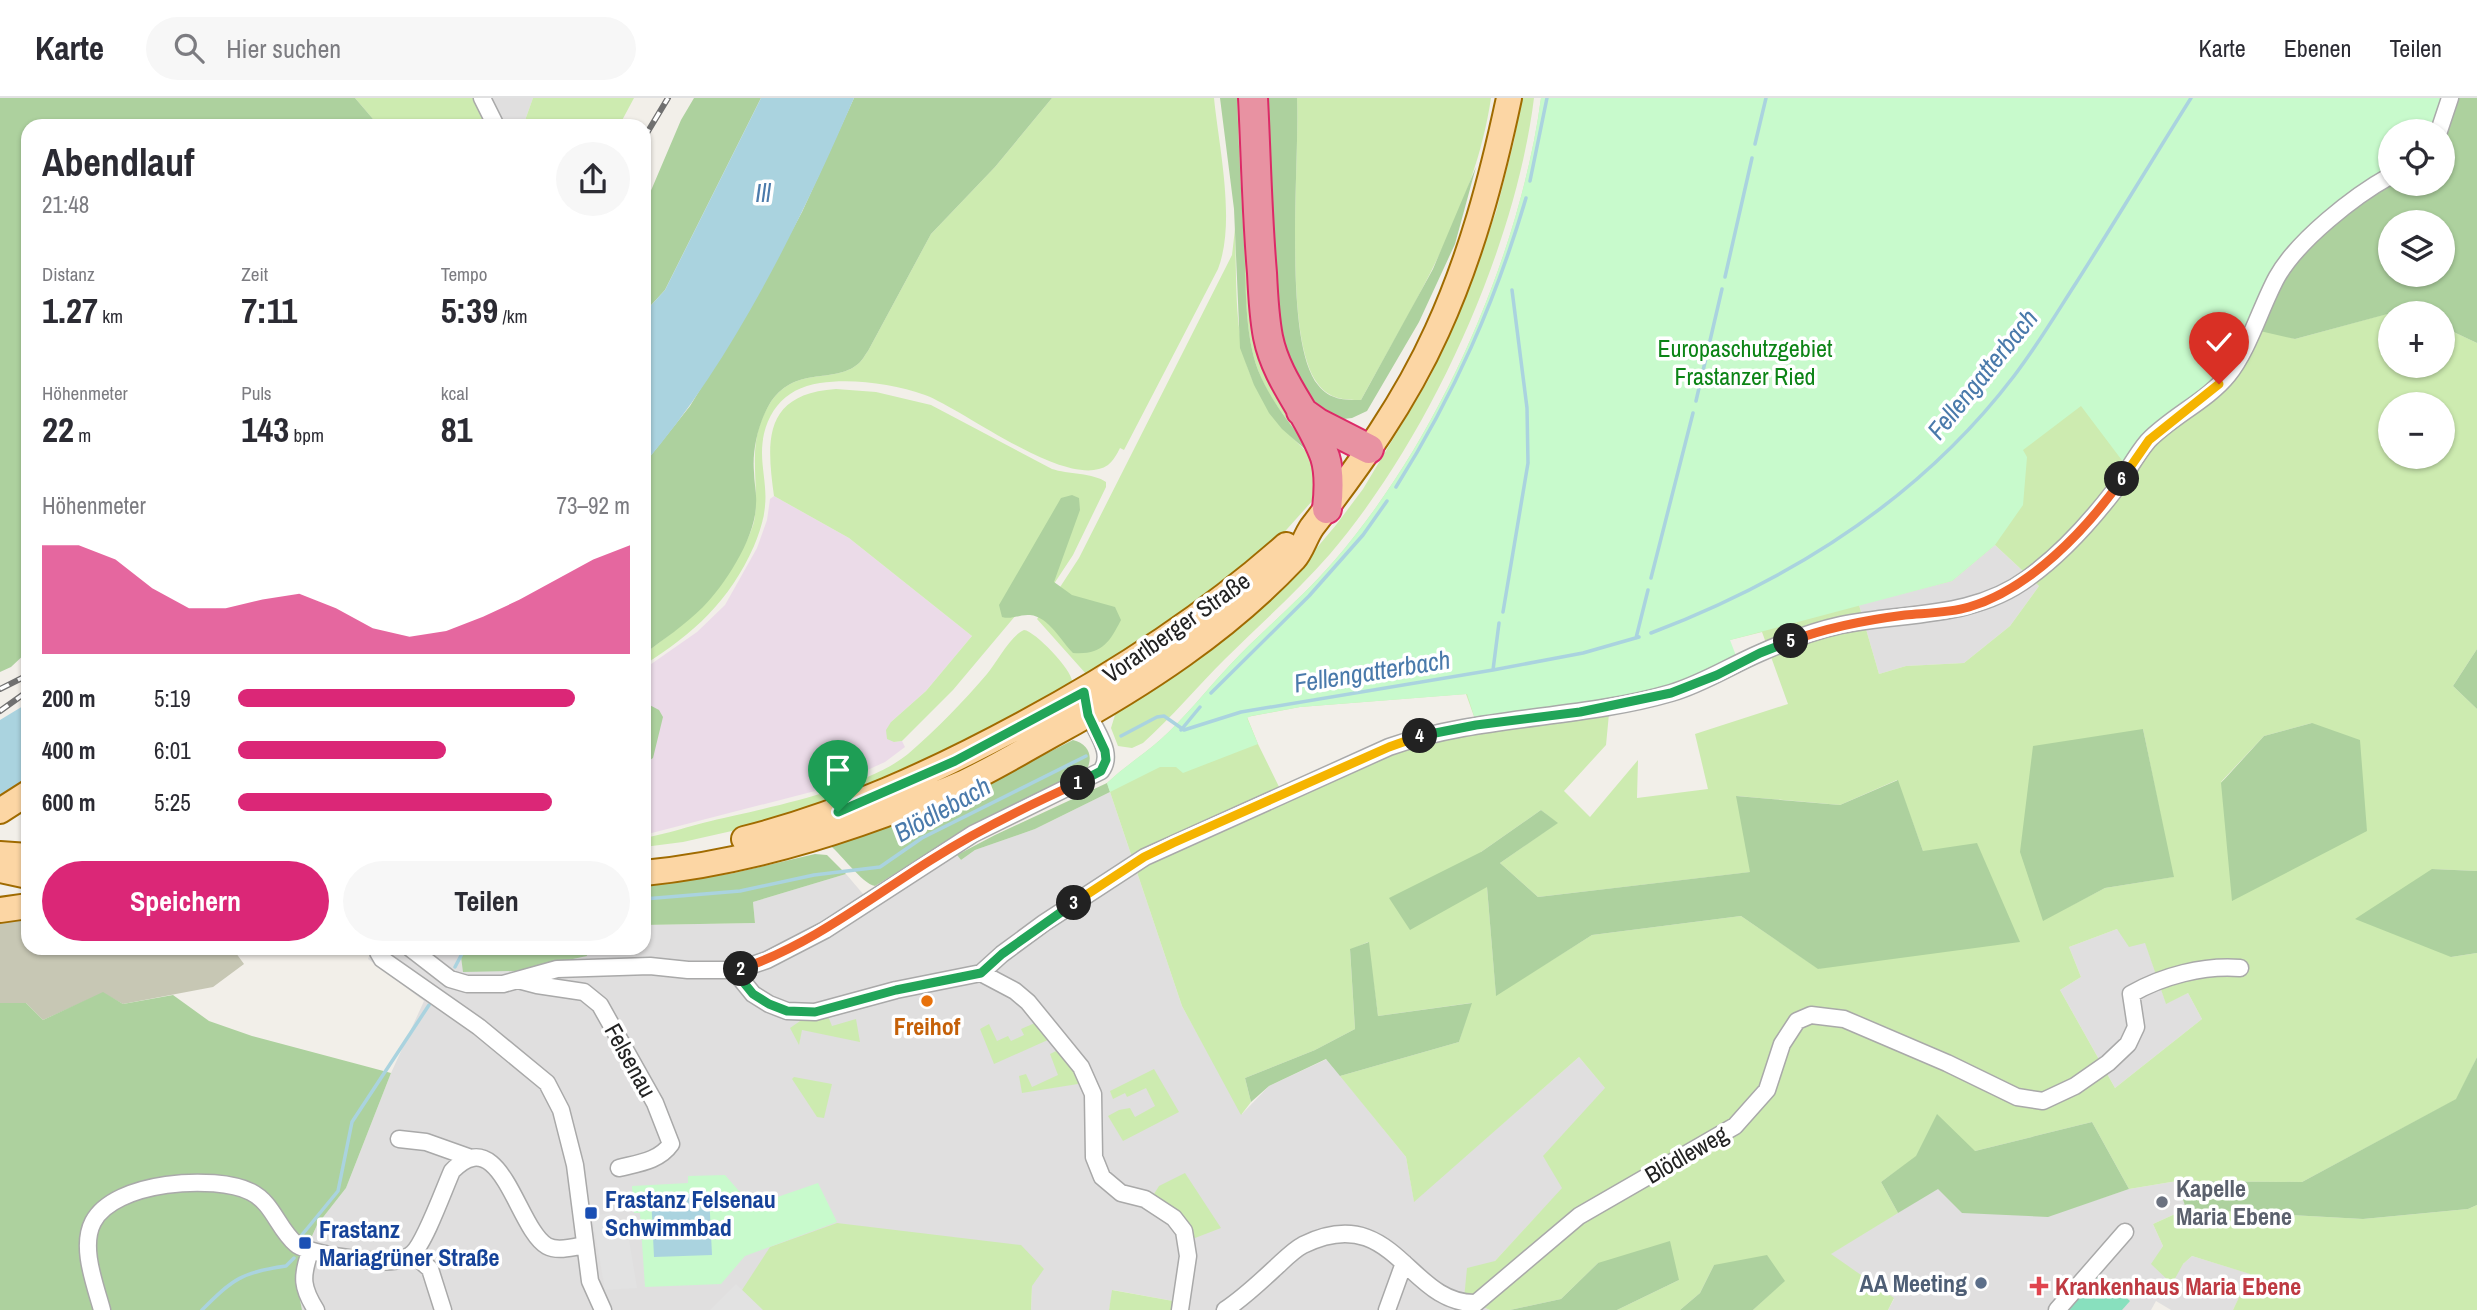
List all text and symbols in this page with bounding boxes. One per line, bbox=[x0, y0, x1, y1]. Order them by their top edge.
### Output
search box bbox=[146, 17, 636, 80]
text: Karte bbox=[35, 26, 104, 70]
icon: search bbox=[170, 29, 208, 67]
text: Hier suchen bbox=[226, 31, 341, 66]
text: Karte bbox=[2199, 32, 2246, 64]
text: Ebenen bbox=[2284, 32, 2351, 64]
text: Teilen bbox=[2389, 32, 2442, 64]
map controls bbox=[2378, 119, 2455, 469]
button: locate bbox=[2378, 119, 2455, 196]
text: Abendlauf bbox=[42, 137, 194, 188]
button: share bbox=[556, 142, 630, 216]
water label: Ill bbox=[755, 175, 772, 210]
text: 21:48 bbox=[42, 189, 89, 220]
button: layers bbox=[2378, 210, 2455, 287]
text: Distanz bbox=[42, 261, 95, 287]
text: Zeit bbox=[241, 261, 268, 287]
text: Tempo bbox=[441, 261, 487, 287]
text: 1.27 bbox=[42, 287, 98, 334]
text: 7:11 bbox=[241, 287, 297, 334]
text: 5:39 bbox=[441, 287, 498, 334]
button: + bbox=[2378, 301, 2455, 378]
water label: Fellengatterbach bbox=[1919, 302, 2045, 446]
text: km bbox=[98, 303, 123, 329]
text: /km bbox=[498, 303, 528, 329]
pin bbox=[2189, 312, 2249, 384]
icon: check bbox=[2200, 323, 2238, 361]
park label: Europaschutzgebiet Frastanzer Ried bbox=[1657, 332, 1833, 392]
text: Höhenmeter bbox=[42, 380, 128, 406]
text: Puls bbox=[241, 380, 272, 406]
text: kcal bbox=[441, 380, 468, 406]
button: − bbox=[2378, 392, 2455, 469]
text: 22 bbox=[42, 406, 74, 453]
text: 143 bbox=[241, 406, 289, 453]
text: 81 bbox=[441, 406, 473, 453]
text: m bbox=[74, 422, 91, 448]
text: bpm bbox=[289, 422, 324, 448]
pin: 6 bbox=[2104, 462, 2140, 496]
text: 6 bbox=[2117, 465, 2126, 491]
text: Höhenmeter bbox=[42, 490, 146, 521]
text: 73–92 m bbox=[557, 490, 630, 521]
street label: Vorarlberger Straße bbox=[1096, 564, 1256, 690]
pin: 5 bbox=[1774, 624, 1809, 658]
text: 5 bbox=[1786, 627, 1795, 653]
water label: Fellengatterbach bbox=[1291, 641, 1453, 701]
text: 200 m bbox=[42, 683, 95, 714]
text: 5:19 bbox=[154, 683, 191, 714]
pin: 4 bbox=[1402, 718, 1438, 754]
text: 4 bbox=[1415, 722, 1424, 748]
text: 400 m bbox=[42, 735, 95, 766]
text: 6:01 bbox=[154, 735, 191, 766]
pin bbox=[808, 740, 868, 812]
icon: arrive bbox=[819, 751, 857, 789]
pin: 1 bbox=[1060, 766, 1096, 800]
water label: Blödlebach bbox=[887, 768, 997, 850]
text: 1 bbox=[1073, 769, 1082, 795]
text: 600 m bbox=[42, 787, 95, 818]
text: 5:25 bbox=[154, 787, 191, 818]
button: Speichern bbox=[42, 861, 329, 941]
button: Teilen bbox=[343, 861, 630, 941]
pin: 3 bbox=[1056, 886, 1092, 920]
text: 3 bbox=[1069, 889, 1078, 915]
pin: 2 bbox=[724, 952, 758, 986]
text: 2 bbox=[736, 955, 745, 981]
marker: Freihof bbox=[919, 993, 935, 1009]
place label: Freihof bbox=[894, 1010, 961, 1042]
street label: Felsenau bbox=[598, 1017, 664, 1103]
street label: Blödleweg bbox=[1639, 1117, 1733, 1191]
place label: Kapelle Maria Ebene bbox=[2176, 1172, 2292, 1232]
place label: Frastanz Felsenau Schwimmbad bbox=[605, 1183, 776, 1243]
marker: Kapelle Maria Ebene bbox=[2154, 1194, 2170, 1210]
marker: Frastanz Felsenau Schwimmbad bbox=[583, 1205, 599, 1221]
place label: Frastanz Mariagrüner Straße bbox=[319, 1213, 500, 1273]
marker: Frastanz Mariagrüner Straße bbox=[297, 1235, 313, 1251]
place label: AA Meeting bbox=[1859, 1267, 1967, 1299]
place label: Krankenhaus Maria Ebene bbox=[2055, 1270, 2301, 1302]
marker: AA Meeting bbox=[1973, 1275, 1989, 1291]
marker: Krankenhaus Maria Ebene bbox=[2029, 1276, 2049, 1296]

